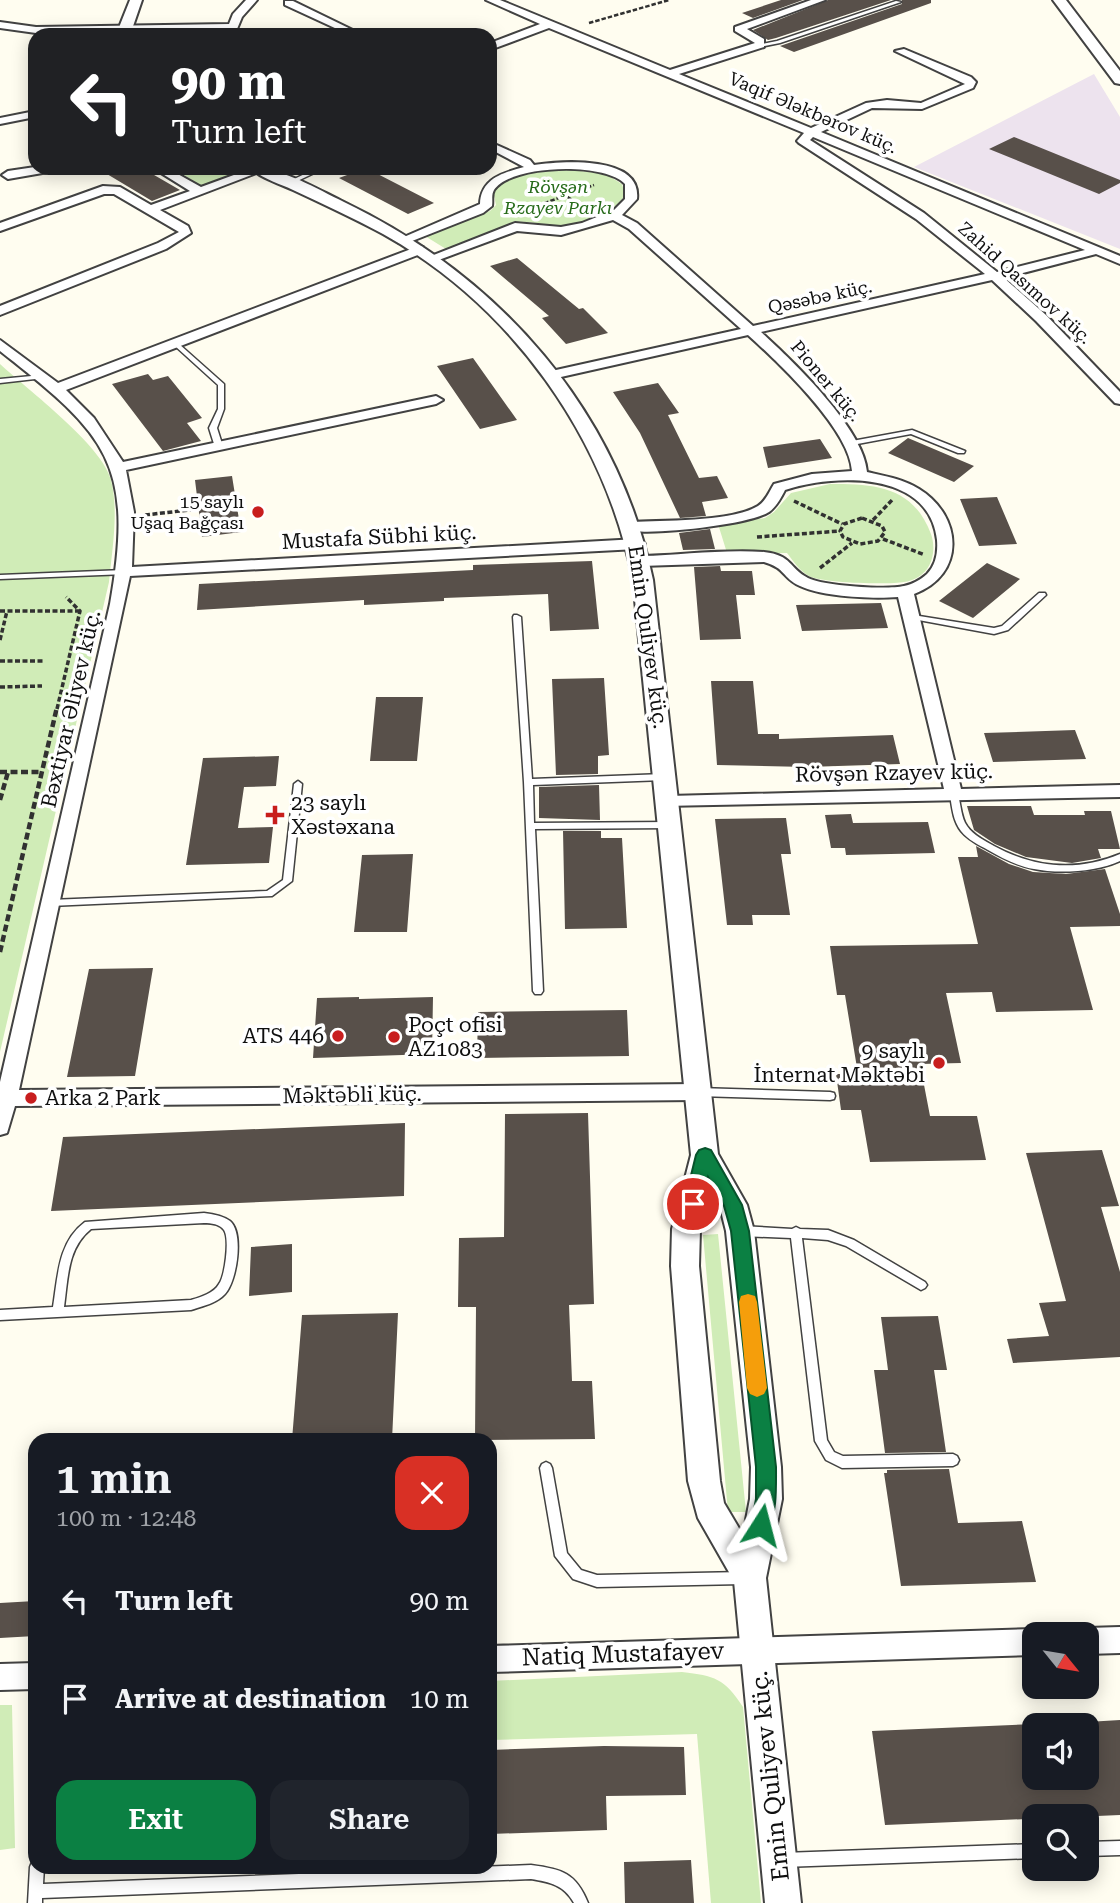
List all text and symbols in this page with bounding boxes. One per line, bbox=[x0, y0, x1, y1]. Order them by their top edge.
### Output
text: 90 m bbox=[171, 54, 286, 111]
icon: left bbox=[56, 56, 147, 147]
street label: Vaqif Ələkbərov küç. bbox=[726, 68, 900, 157]
text: Turn left bbox=[171, 113, 306, 151]
park label: Rövşən Rzayev Parkı bbox=[503, 176, 612, 218]
street label: Zahid Qasımov küç. bbox=[954, 217, 1096, 348]
street label: Qəsəbə küç. bbox=[766, 275, 874, 318]
street label: Pioner küç. bbox=[787, 336, 866, 425]
place label: 15 saylı Uşaq Bağçası bbox=[130, 491, 244, 533]
marker: 15 saylı Uşaq Bağçası bbox=[250, 504, 266, 520]
street label: Mustafa Sübhi küç. bbox=[281, 520, 477, 554]
street label: Emin Quliyev küç. bbox=[623, 544, 673, 730]
street label: Bəxtiyar Əliyev küç. bbox=[37, 608, 105, 810]
street label: Rövşən Rzayev küç. bbox=[795, 759, 993, 787]
place label: 23 saylı Xəstəxana bbox=[291, 791, 396, 839]
marker: 23 saylı Xəstəxana bbox=[265, 805, 285, 825]
place label: Poçt ofisi AZ1083 bbox=[408, 1013, 503, 1061]
place label: ATS 446 bbox=[242, 1024, 324, 1048]
marker: ATS 446 bbox=[330, 1028, 346, 1044]
marker: Poçt ofisi AZ1083 bbox=[386, 1029, 402, 1045]
place label: 9 saylı İnternat Məktəbi bbox=[753, 1039, 925, 1087]
marker: 9 saylı İnternat Məktəbi bbox=[931, 1055, 947, 1071]
street label: Məktəbli küç. bbox=[282, 1082, 422, 1108]
place label: Arka 2 Park bbox=[45, 1086, 161, 1110]
marker: Arka 2 Park bbox=[23, 1090, 39, 1106]
pin bbox=[663, 1174, 723, 1234]
icon: arrive bbox=[674, 1185, 712, 1223]
text: 1 min bbox=[56, 1454, 172, 1503]
button: close bbox=[395, 1456, 469, 1530]
position arrow bbox=[724, 1488, 798, 1562]
text: 100 m · 12:48 bbox=[56, 1505, 196, 1532]
icon: left bbox=[56, 1582, 94, 1620]
text: Turn left bbox=[115, 1586, 233, 1616]
text: 90 m bbox=[410, 1586, 469, 1616]
north arrow bbox=[1022, 1622, 1099, 1699]
map controls bbox=[1022, 1622, 1099, 1881]
street label: Natiq Mustafayev bbox=[521, 1636, 725, 1672]
street label: Emin Quliyev küç. bbox=[745, 1669, 795, 1883]
icon: arrive bbox=[56, 1680, 94, 1718]
text: Arrive at destination bbox=[115, 1684, 386, 1714]
text: 10 m bbox=[410, 1684, 469, 1714]
button: sound bbox=[1022, 1713, 1099, 1790]
button: Exit bbox=[56, 1780, 256, 1860]
button: Share bbox=[270, 1780, 469, 1860]
button: search bbox=[1022, 1804, 1099, 1881]

